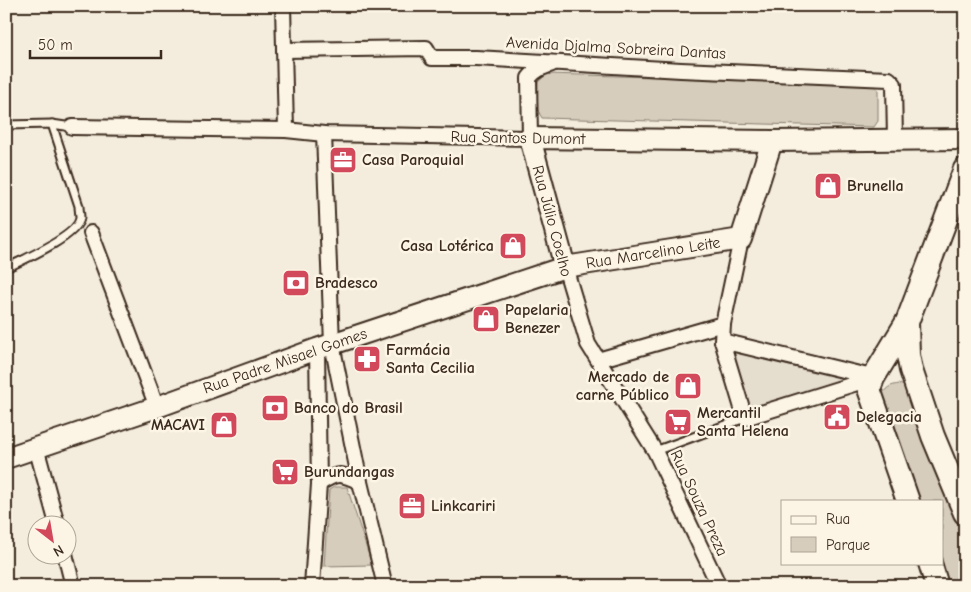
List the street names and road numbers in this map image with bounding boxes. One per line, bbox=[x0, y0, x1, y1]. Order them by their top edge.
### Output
street label: Avenida Djalma Sobreira Dantas bbox=[506, 33, 727, 63]
street label: Rua Santos Dumont bbox=[450, 128, 586, 148]
street label: Rua Júlio Coelho bbox=[528, 163, 576, 279]
street label: Rua Marcelino Leite bbox=[584, 233, 722, 273]
street label: Rua Padre Misael Gomes bbox=[201, 324, 370, 398]
street label: Rua Souza Preza bbox=[667, 447, 731, 559]

